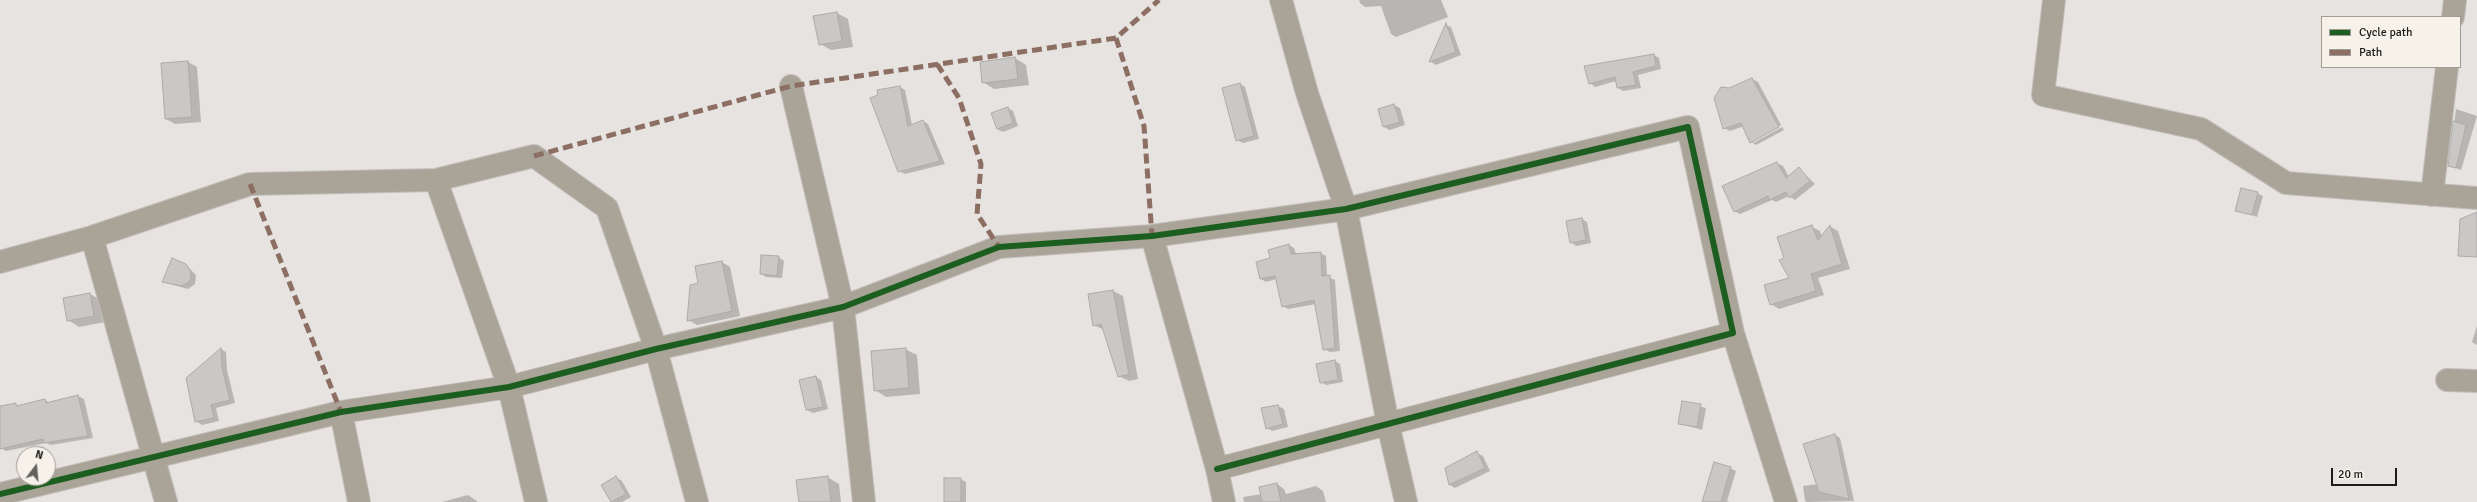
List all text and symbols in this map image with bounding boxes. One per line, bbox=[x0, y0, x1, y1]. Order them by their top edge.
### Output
legend bbox=[2321, 16, 2461, 68]
text: Cycle path bbox=[2359, 25, 2412, 40]
text: Path bbox=[2359, 45, 2382, 60]
north arrow bbox=[16, 446, 56, 486]
text: N bbox=[34, 448, 45, 462]
scale bar bbox=[2333, 460, 2399, 486]
text: 20 m bbox=[2338, 467, 2363, 482]

